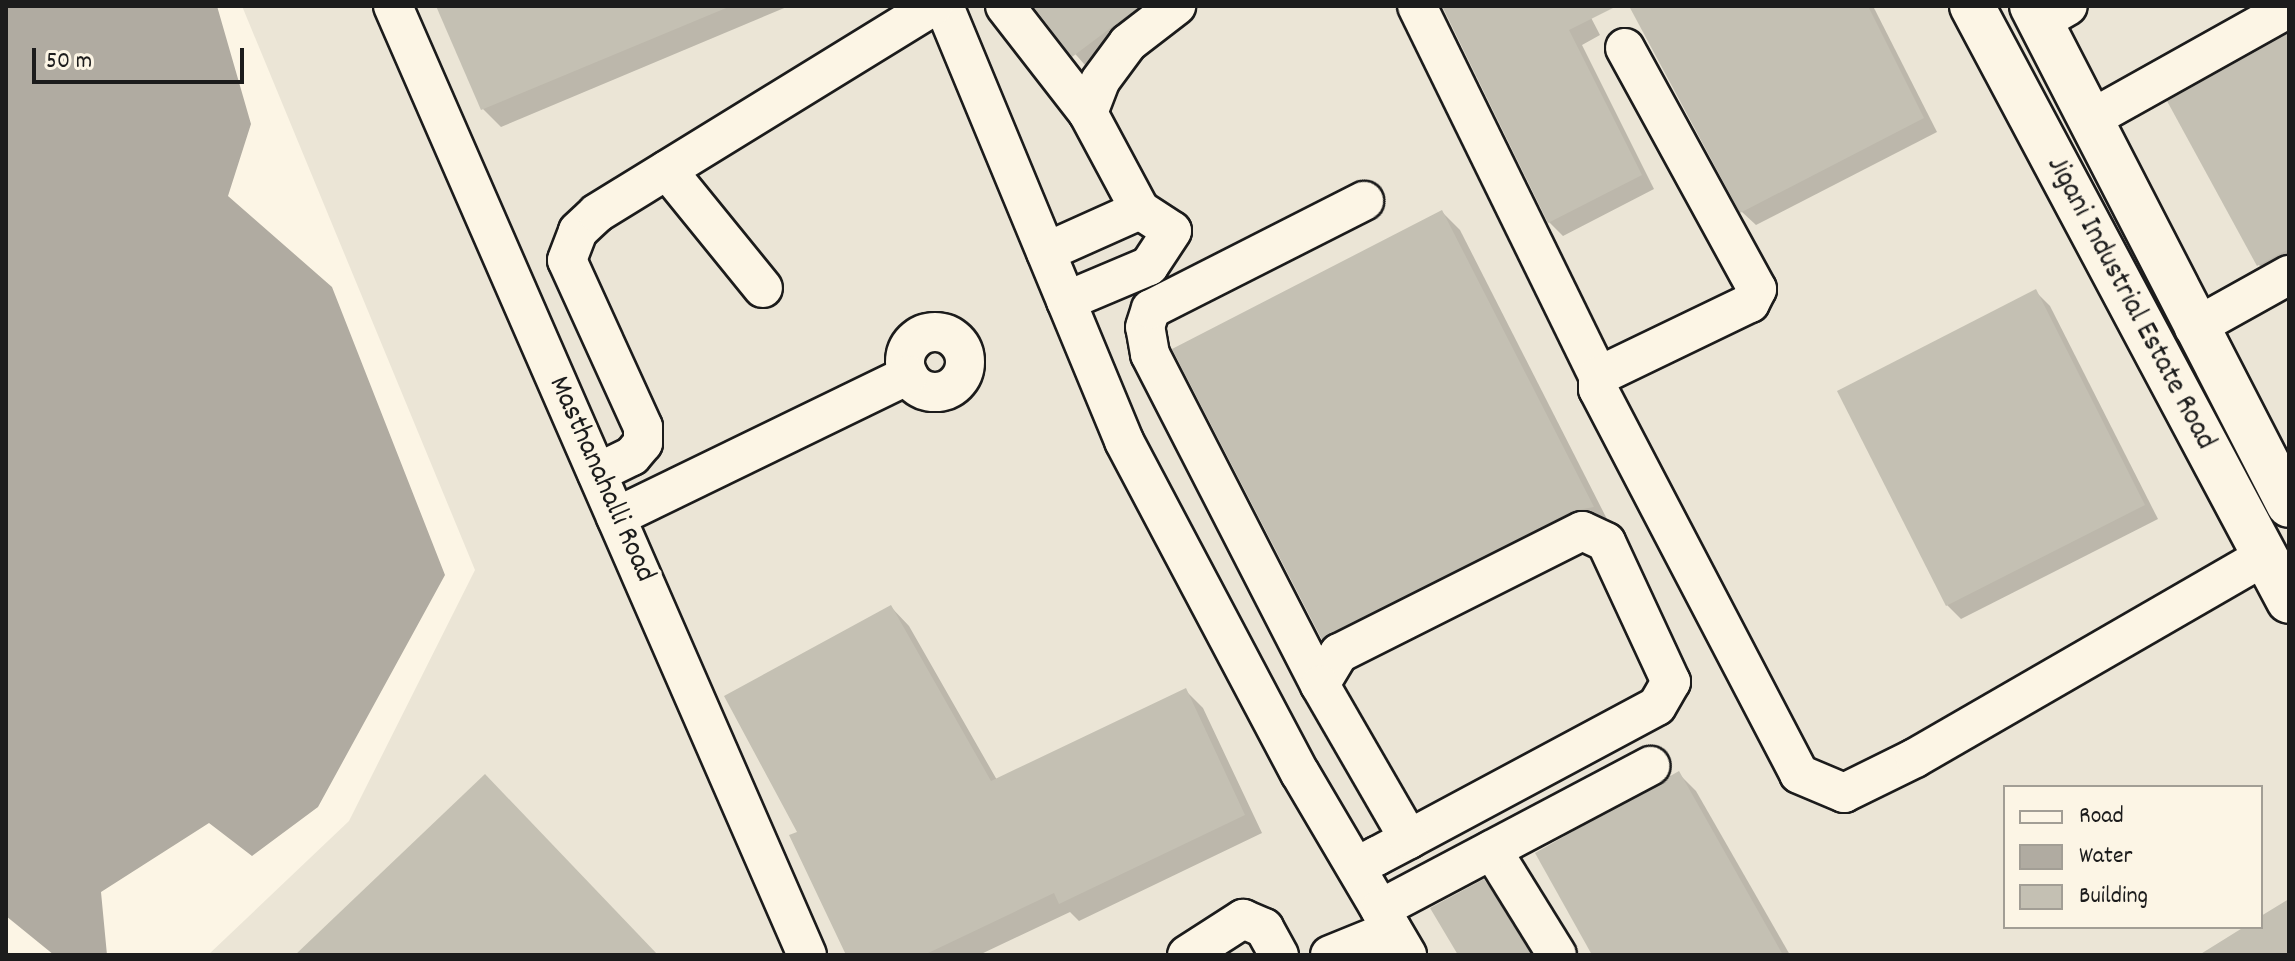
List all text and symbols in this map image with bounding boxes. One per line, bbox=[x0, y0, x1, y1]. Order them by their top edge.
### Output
scale bar bbox=[36, 32, 248, 82]
text: 50 m bbox=[46, 45, 92, 79]
street label: Jigani Industrial Estate Road bbox=[2036, 151, 2222, 457]
street label: Masthanahalli Road bbox=[538, 371, 662, 589]
legend bbox=[2003, 785, 2263, 929]
text: Road bbox=[2079, 800, 2124, 834]
text: Water bbox=[2079, 840, 2132, 874]
text: Building bbox=[2079, 880, 2148, 914]

